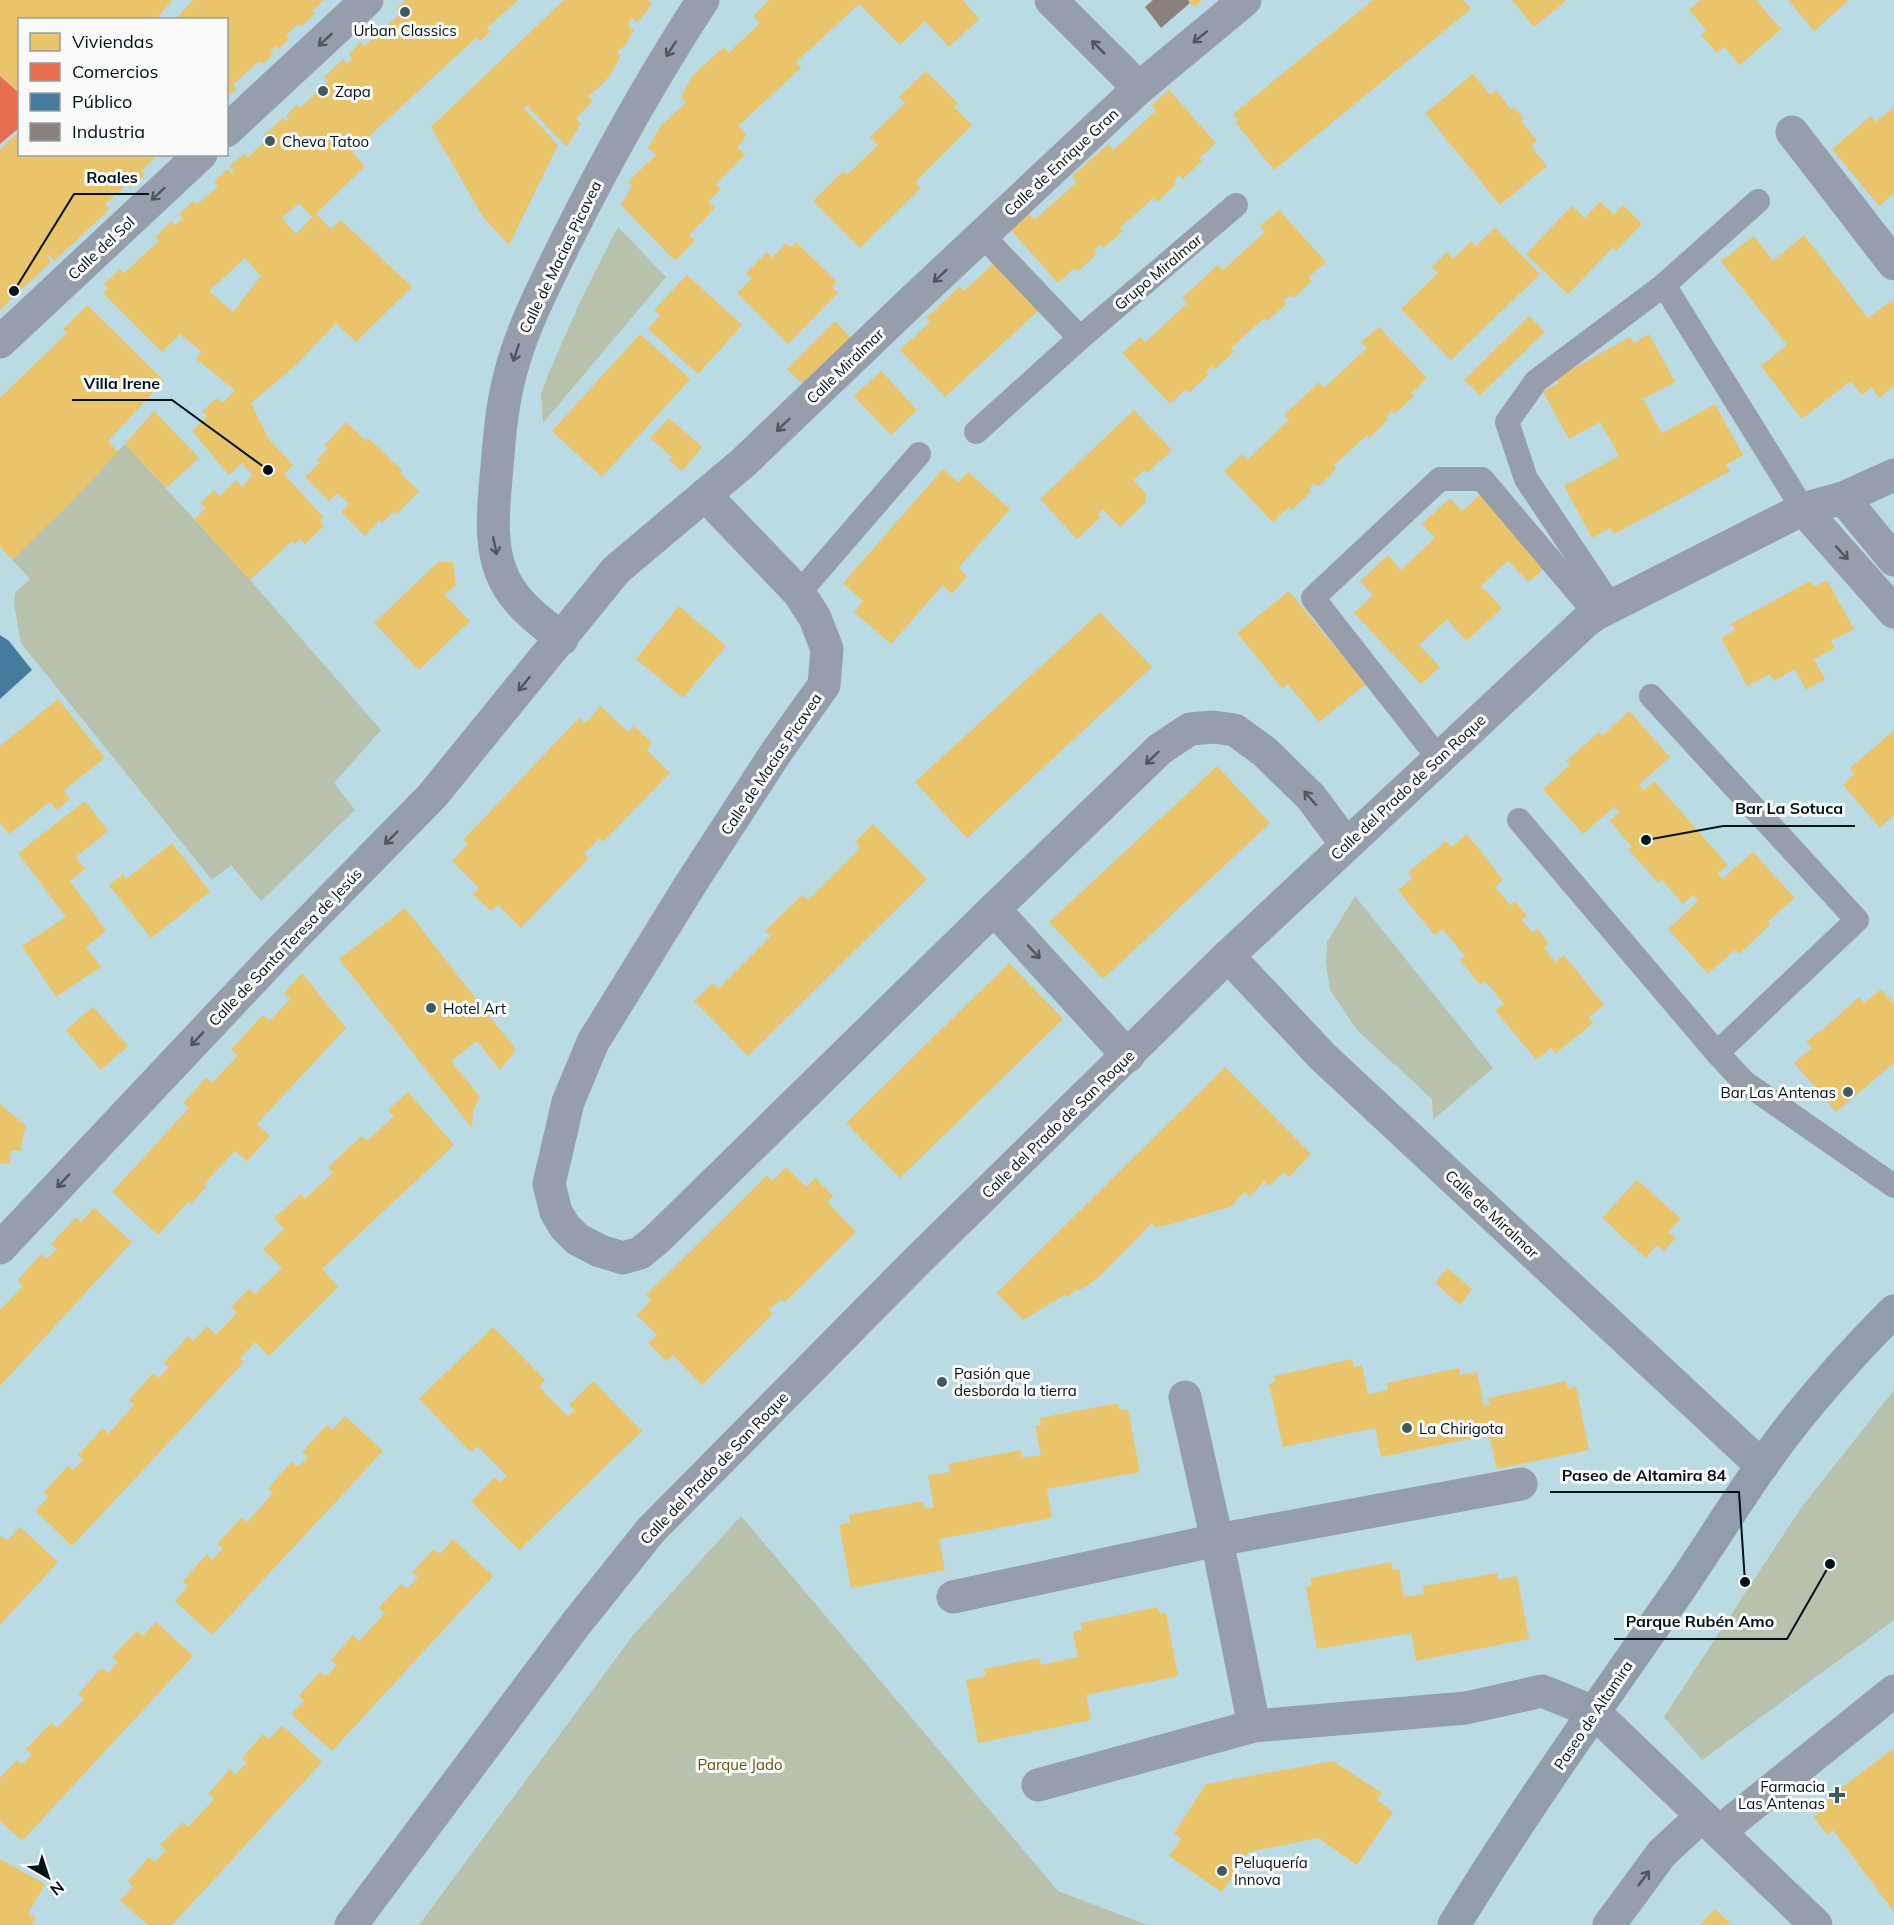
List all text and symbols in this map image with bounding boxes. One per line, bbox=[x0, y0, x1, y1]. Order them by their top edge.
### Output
marker: Urban Classics bbox=[398, 5, 412, 19]
legend bbox=[18, 18, 228, 156]
place label: Urban Classics bbox=[353, 21, 457, 40]
text: Viviendas bbox=[72, 30, 154, 53]
one-way arrow bbox=[1193, 30, 1208, 44]
one-way arrow bbox=[317, 33, 332, 47]
one-way arrow bbox=[665, 40, 677, 57]
one-way arrow bbox=[1091, 40, 1106, 54]
text: Comercios bbox=[72, 60, 158, 83]
place label: Zapa bbox=[335, 82, 371, 101]
marker: Zapa bbox=[316, 84, 330, 98]
text: Público bbox=[72, 90, 132, 113]
street label: Calle de Enrique Gran bbox=[1000, 104, 1122, 220]
text: Industria bbox=[72, 120, 145, 143]
place label: Cheva Tatoo bbox=[282, 132, 369, 151]
marker: Cheva Tatoo bbox=[263, 134, 277, 148]
callout: Roales bbox=[74, 160, 149, 194]
text: Roales bbox=[86, 167, 138, 187]
street label: Calle de Macias Picavea bbox=[515, 178, 605, 336]
one-way arrow bbox=[151, 187, 166, 201]
street label: Calle del Sol bbox=[64, 212, 138, 284]
street label: Grupo Miralmar bbox=[1110, 229, 1206, 314]
one-way arrow bbox=[933, 269, 948, 283]
street label: Calle Miralmar bbox=[802, 324, 888, 408]
one-way arrow bbox=[510, 343, 521, 362]
callout: Villa Irene bbox=[72, 366, 172, 400]
text: Villa Irene bbox=[83, 373, 160, 393]
one-way arrow bbox=[776, 417, 791, 432]
one-way arrow bbox=[490, 536, 501, 555]
one-way arrow bbox=[1835, 545, 1849, 560]
one-way arrow bbox=[518, 676, 531, 692]
street label: Calle de Macias Picavea bbox=[716, 689, 826, 839]
street label: Calle del Prado de San Roque bbox=[1327, 710, 1489, 864]
one-way arrow bbox=[1144, 750, 1159, 765]
one-way arrow bbox=[1304, 790, 1317, 806]
callout: Bar La Sotuca bbox=[1723, 792, 1855, 826]
text: Bar La Sotuca bbox=[1735, 798, 1843, 818]
one-way arrow bbox=[383, 831, 398, 846]
street label: Calle de Santa Teresa de Jesús bbox=[204, 864, 366, 1030]
one-way arrow bbox=[1027, 944, 1041, 959]
place label: Hotel Art bbox=[443, 999, 506, 1018]
marker: Hotel Art bbox=[424, 1001, 438, 1015]
one-way arrow bbox=[190, 1031, 204, 1046]
street label: Calle del Prado de San Roque bbox=[978, 1046, 1138, 1202]
place label: Bar Las Antenas bbox=[1721, 1083, 1836, 1102]
marker: Bar Las Antenas bbox=[1841, 1085, 1855, 1099]
street label: Calle de Miralmar bbox=[1441, 1166, 1543, 1263]
one-way arrow bbox=[56, 1173, 71, 1188]
place label: Pasión que desborda la tierra bbox=[954, 1364, 1077, 1400]
marker: Pasión que desborda la tierra bbox=[935, 1375, 949, 1389]
street label: Calle del Prado de San Roque bbox=[636, 1388, 792, 1548]
place label: La Chirigota bbox=[1419, 1419, 1504, 1438]
marker: La Chirigota bbox=[1400, 1421, 1414, 1435]
callout: Paseo de Altamira 84 bbox=[1550, 1458, 1739, 1492]
text: Paseo de Altamira 84 bbox=[1562, 1465, 1727, 1485]
callout: Parque Rubén Amo bbox=[1614, 1605, 1787, 1639]
text: Parque Rubén Amo bbox=[1626, 1611, 1774, 1631]
street label: Paseo de Altamira bbox=[1549, 1657, 1637, 1773]
park label: Parque Jado bbox=[698, 1755, 782, 1774]
place label: Farmacia Las Antenas bbox=[1738, 1777, 1825, 1813]
marker: Farmacia Las Antenas bbox=[1830, 1788, 1844, 1802]
north arrow bbox=[18, 1847, 78, 1907]
place label: Peluquería Innova bbox=[1234, 1853, 1308, 1889]
marker: Peluquería Innova bbox=[1215, 1864, 1229, 1878]
one-way arrow bbox=[1637, 1870, 1650, 1886]
text: N bbox=[46, 1877, 68, 1900]

